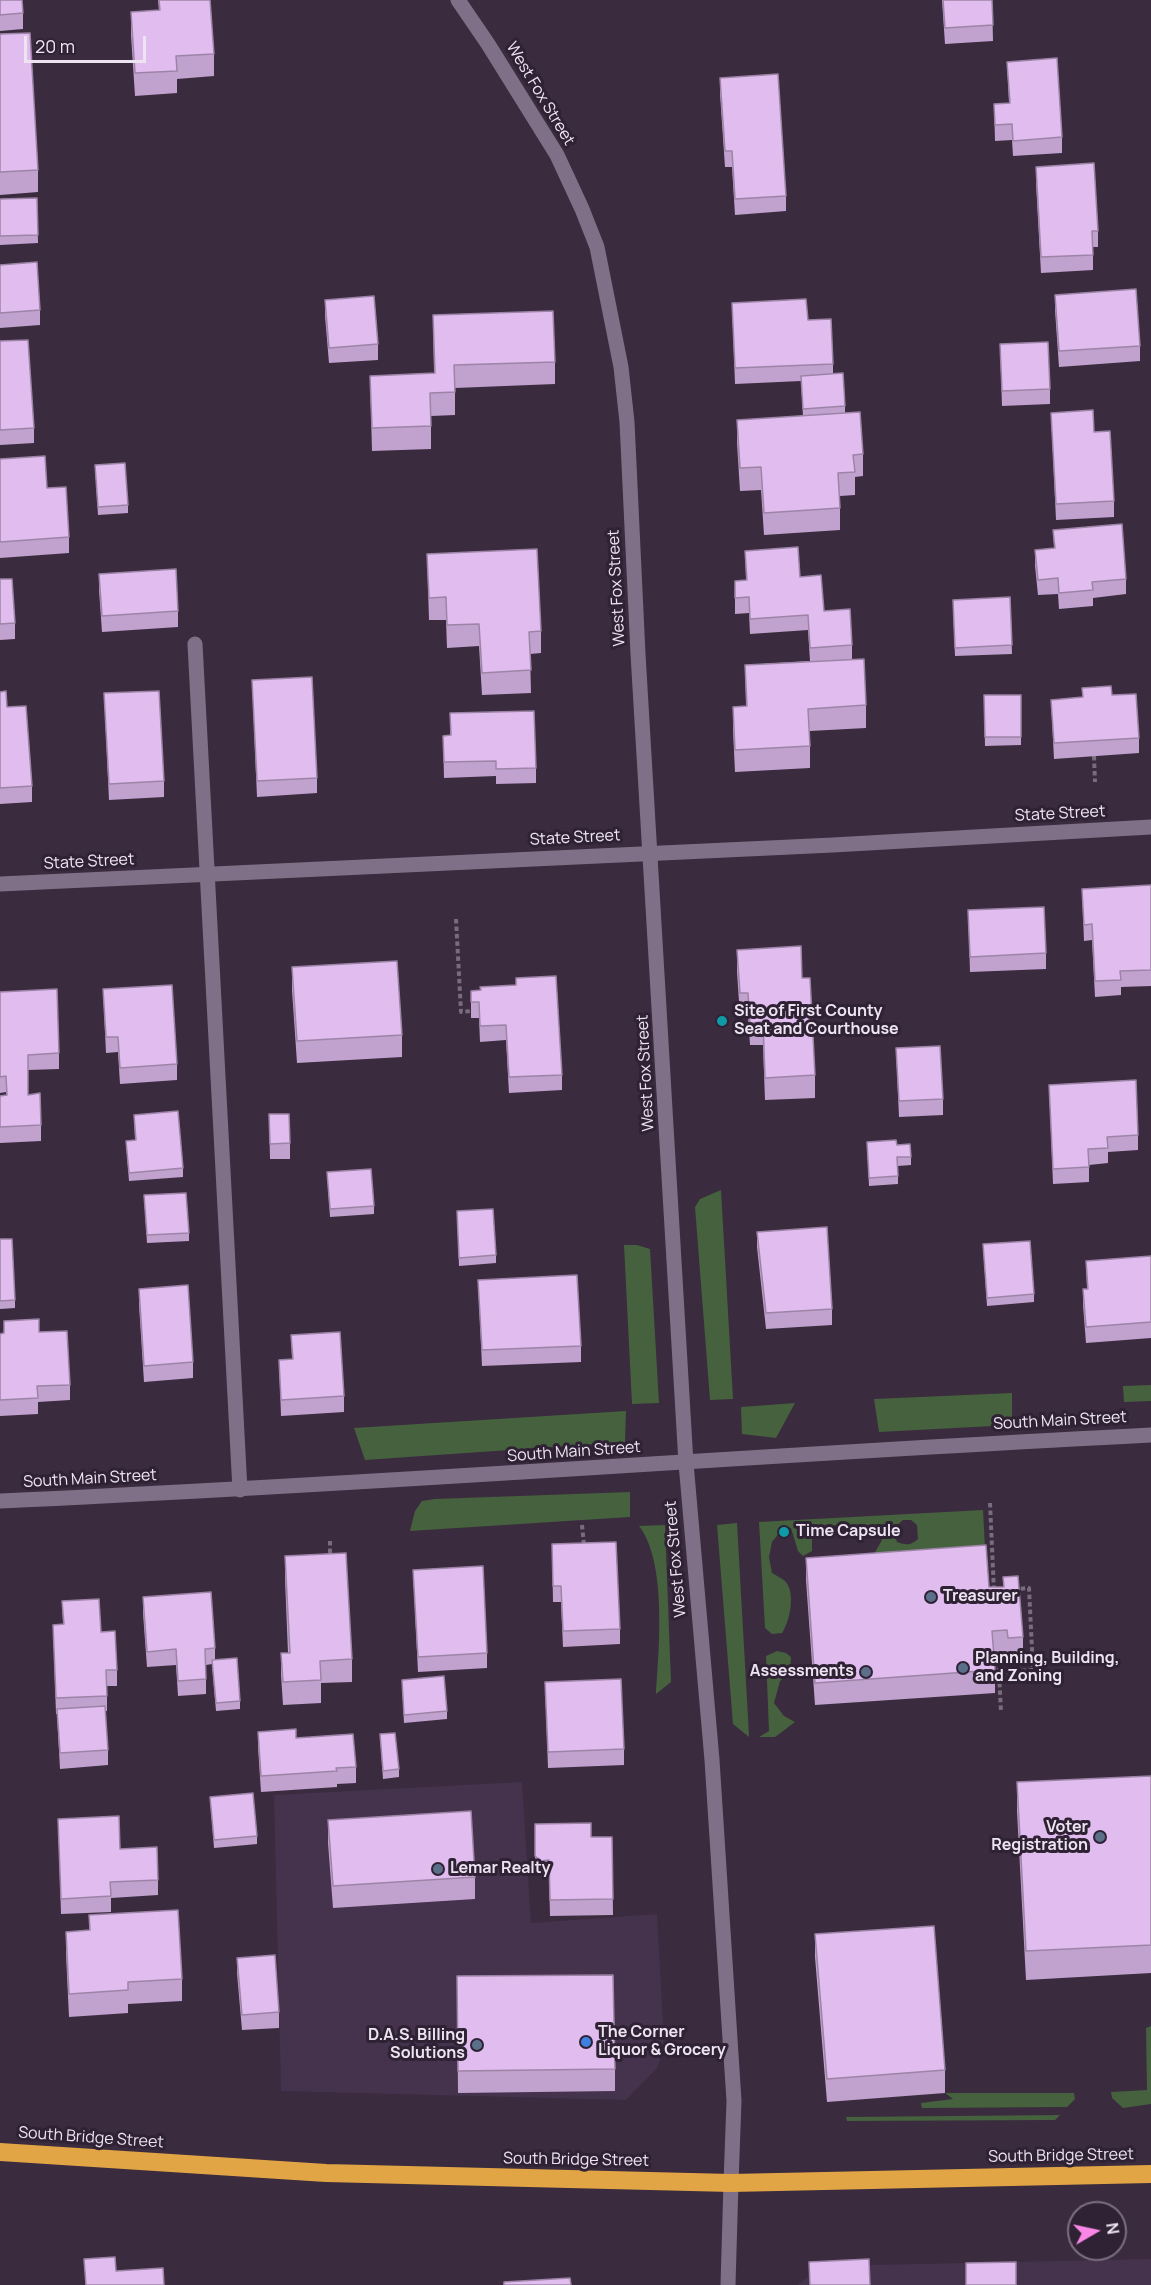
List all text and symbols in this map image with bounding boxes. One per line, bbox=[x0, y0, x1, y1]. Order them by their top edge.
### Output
scale bar bbox=[27, 24, 148, 62]
text: 20 m bbox=[35, 34, 75, 58]
street label: West Fox Street bbox=[502, 39, 578, 149]
street label: West Fox Street bbox=[604, 529, 630, 647]
street label: State Street bbox=[1014, 802, 1106, 826]
street label: State Street bbox=[529, 826, 621, 850]
street label: State Street bbox=[43, 850, 135, 874]
place label: Site of First County Seat and Courthouse bbox=[734, 1002, 899, 1040]
street label: West Fox Street bbox=[633, 1014, 659, 1132]
marker: Site of First County Seat and Courthouse bbox=[715, 1014, 729, 1028]
street label: South Main Street bbox=[993, 1408, 1127, 1434]
street label: South Main Street bbox=[507, 1438, 641, 1466]
street label: South Main Street bbox=[23, 1466, 157, 1492]
street label: West Fox Street bbox=[661, 1500, 691, 1618]
place label: Time Capsule bbox=[796, 1522, 901, 1542]
marker: Time Capsule bbox=[777, 1525, 791, 1539]
place label: Treasurer bbox=[943, 1587, 1018, 1607]
marker: Treasurer bbox=[924, 1590, 938, 1604]
place label: Planning, Building, and Zoning bbox=[975, 1649, 1120, 1687]
marker: Planning, Building, and Zoning bbox=[956, 1661, 970, 1675]
place label: Assessments bbox=[750, 1662, 854, 1682]
marker: Assessments bbox=[859, 1665, 873, 1679]
place label: Voter Registration bbox=[991, 1818, 1088, 1856]
marker: Voter Registration bbox=[1093, 1830, 1107, 1844]
place label: Lemar Realty bbox=[450, 1859, 550, 1879]
marker: Lemar Realty bbox=[431, 1862, 445, 1876]
place label: The Corner Liquor & Grocery bbox=[598, 2023, 726, 2061]
place label: D.A.S. Billing Solutions bbox=[368, 2026, 465, 2064]
marker: The Corner Liquor & Grocery bbox=[579, 2035, 593, 2049]
marker: D.A.S. Billing Solutions bbox=[470, 2038, 484, 2052]
street label: South Bridge Street bbox=[18, 2123, 164, 2153]
street label: South Bridge Street bbox=[988, 2145, 1134, 2167]
street label: South Bridge Street bbox=[503, 2149, 649, 2171]
north arrow bbox=[1067, 2201, 1127, 2261]
text: N bbox=[1101, 2221, 1125, 2236]

